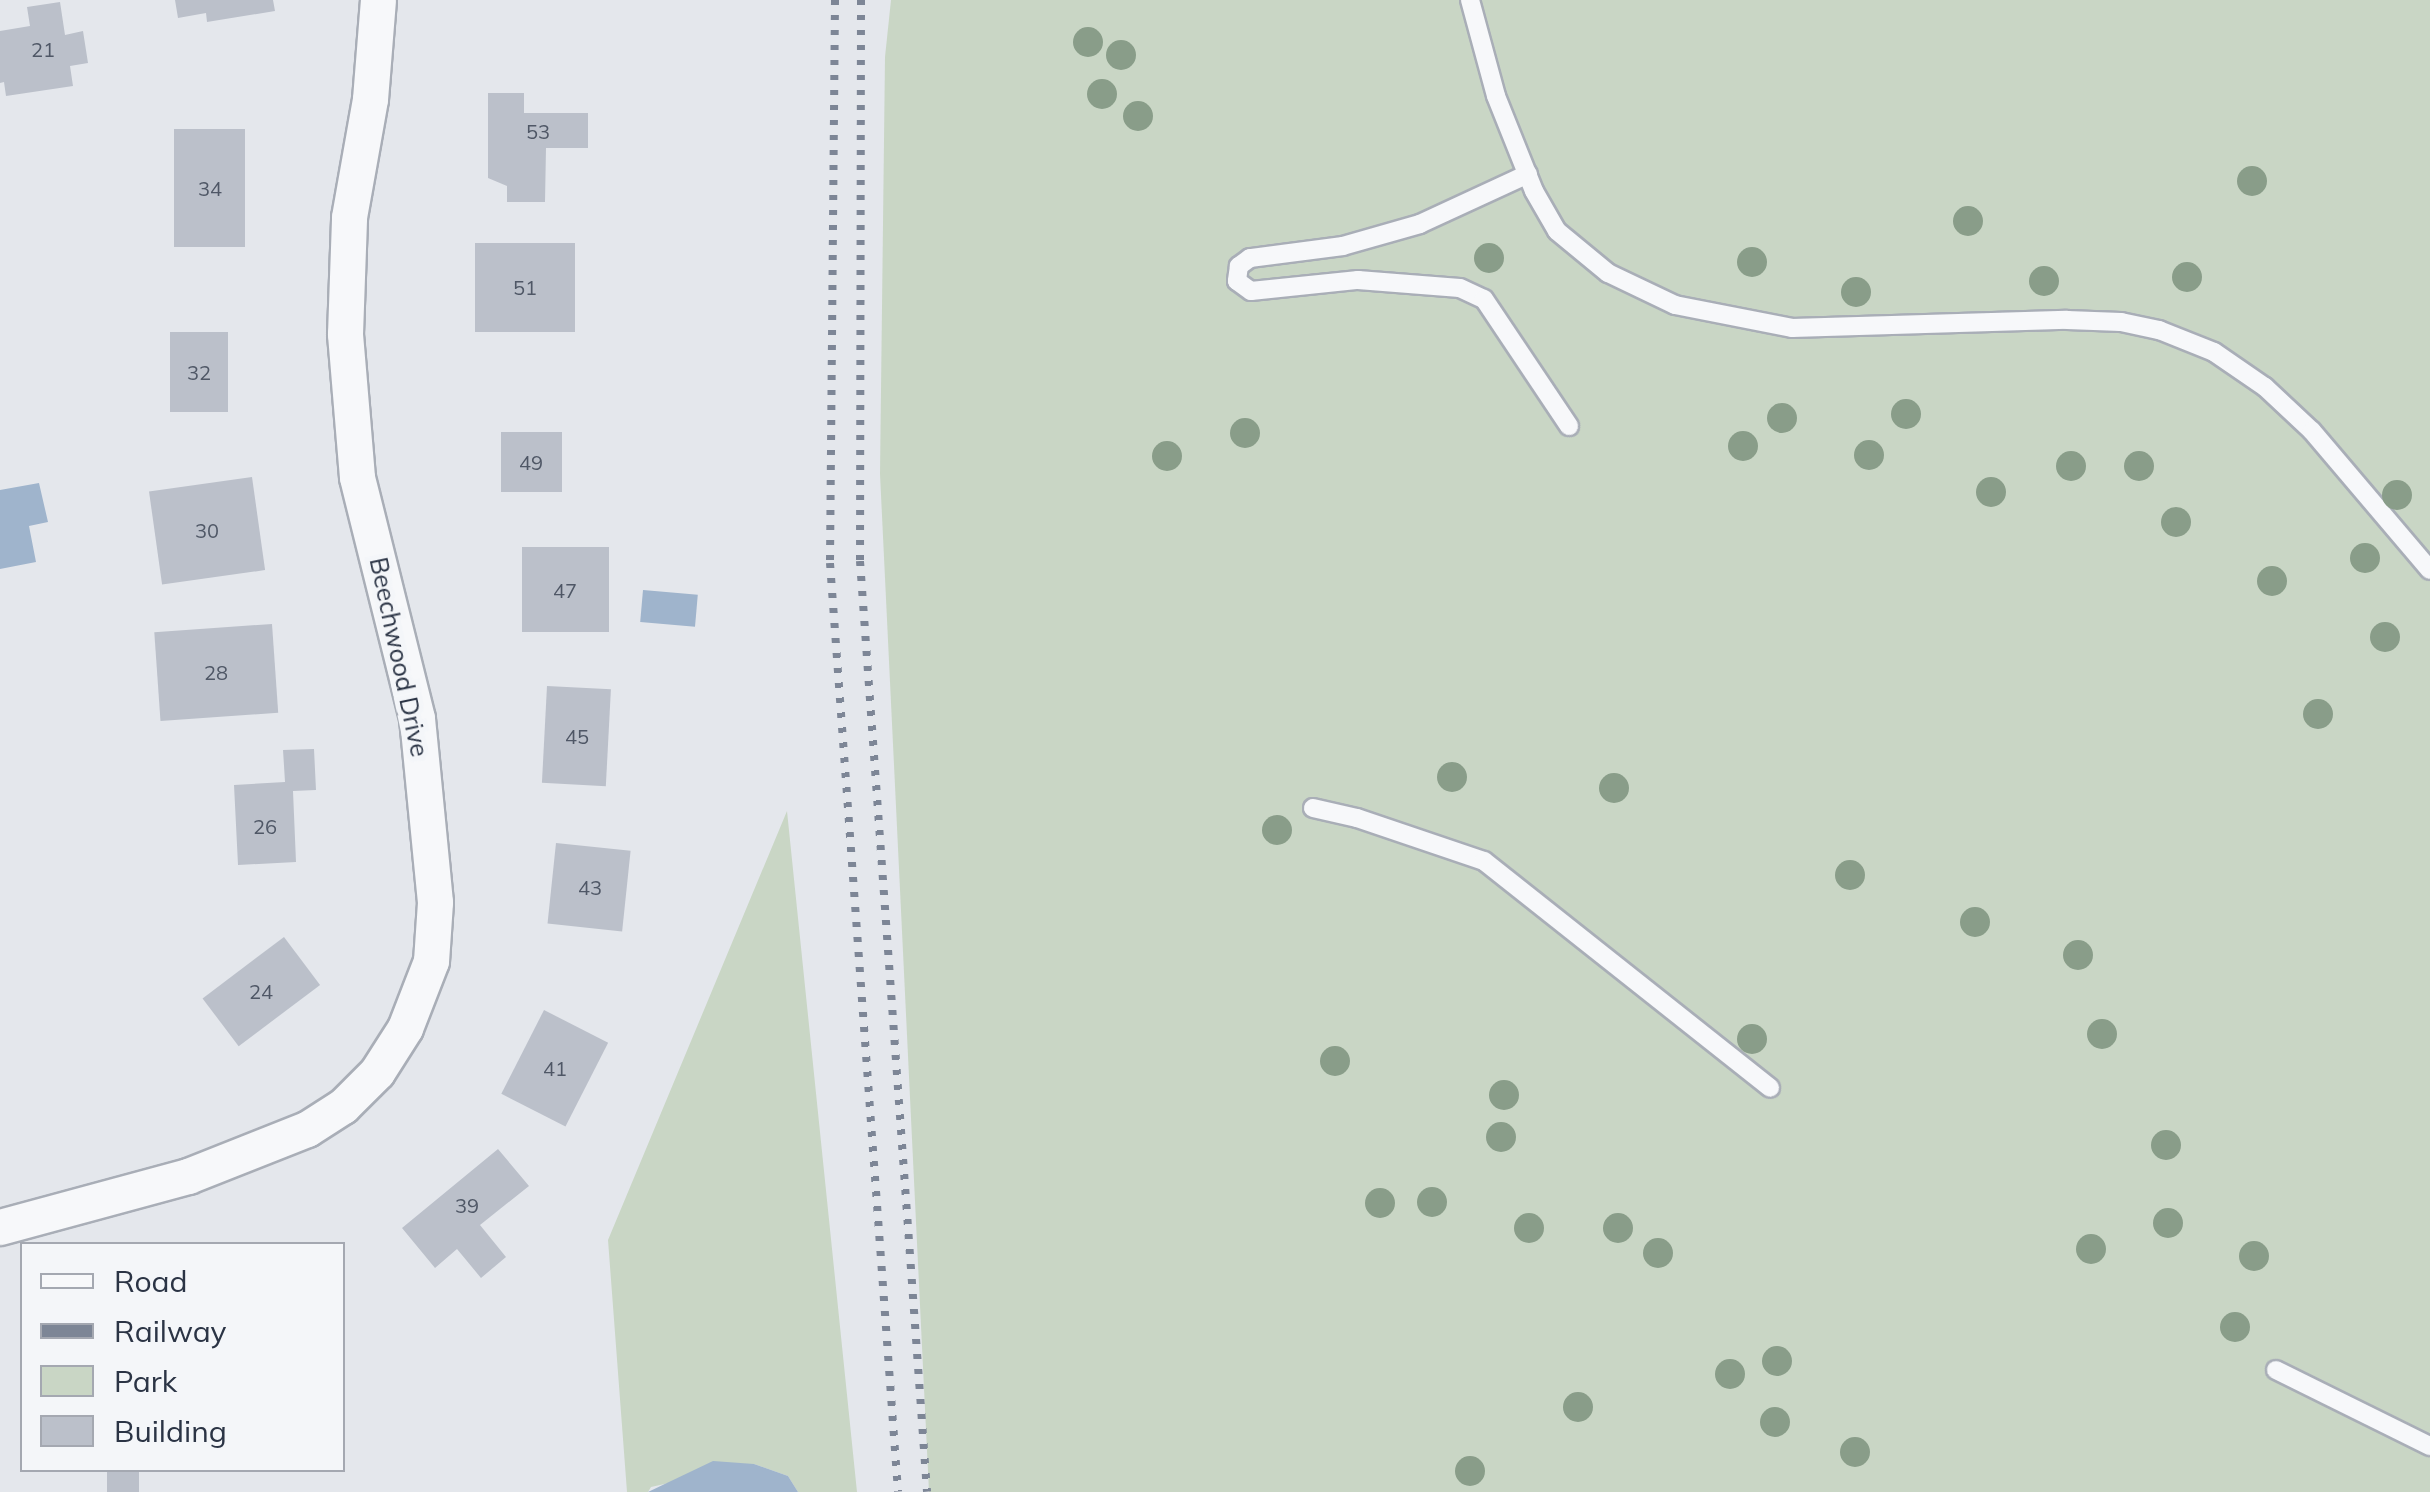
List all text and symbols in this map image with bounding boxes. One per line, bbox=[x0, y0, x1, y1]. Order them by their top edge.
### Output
house number: 21 bbox=[31, 37, 55, 61]
house number: 53 bbox=[526, 119, 550, 143]
house number: 34 bbox=[198, 176, 222, 200]
house number: 51 bbox=[513, 275, 537, 299]
house number: 32 bbox=[187, 360, 211, 384]
house number: 49 bbox=[519, 450, 543, 474]
house number: 30 bbox=[195, 518, 219, 542]
street label: Beechwood Drive bbox=[363, 555, 435, 759]
house number: 47 bbox=[553, 578, 577, 602]
house number: 28 bbox=[204, 660, 228, 684]
house number: 45 bbox=[565, 724, 589, 748]
house number: 26 bbox=[253, 814, 277, 838]
house number: 43 bbox=[578, 875, 602, 899]
house number: 24 bbox=[249, 979, 273, 1003]
house number: 41 bbox=[543, 1056, 567, 1080]
house number: 39 bbox=[455, 1193, 479, 1217]
legend bbox=[20, 1242, 345, 1472]
text: Road bbox=[114, 1262, 188, 1300]
text: Railway bbox=[114, 1312, 227, 1350]
text: Park bbox=[114, 1362, 177, 1400]
text: Building bbox=[114, 1412, 227, 1450]

